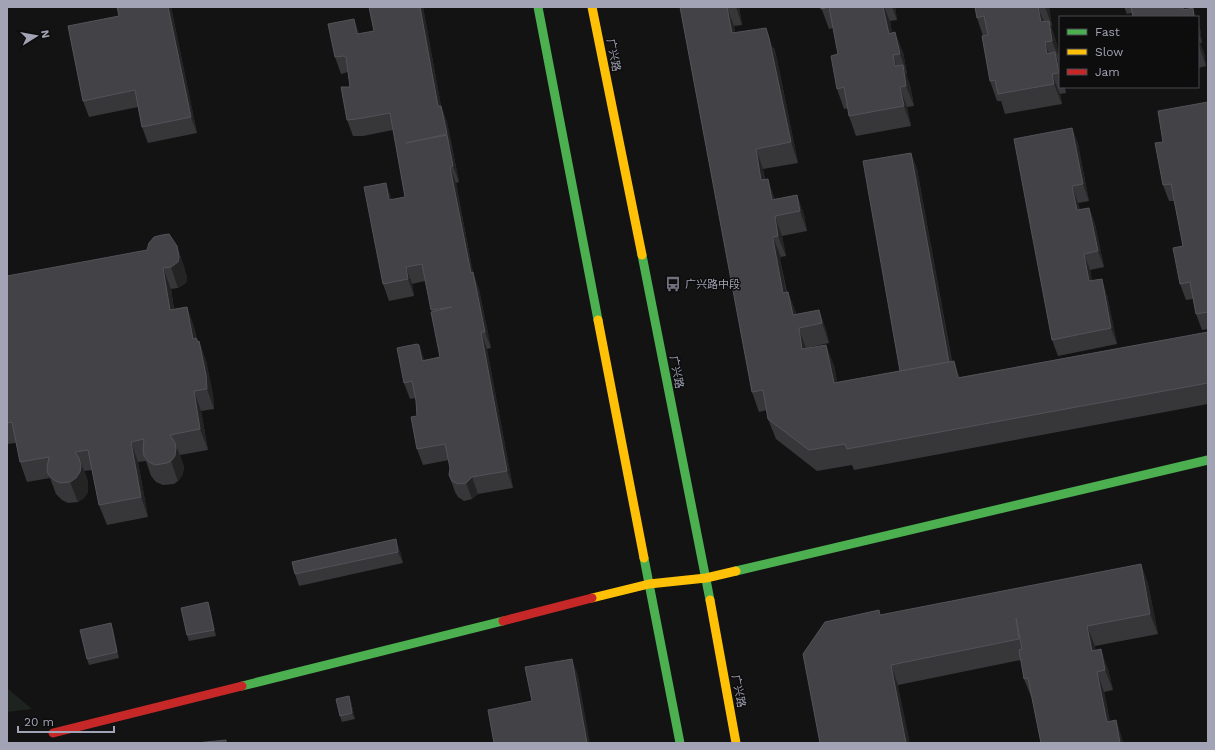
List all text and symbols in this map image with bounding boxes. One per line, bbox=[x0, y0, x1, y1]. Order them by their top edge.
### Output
north arrow bbox=[16, 16, 56, 56]
legend bbox=[1059, 16, 1199, 88]
text: Fast bbox=[1095, 25, 1120, 39]
text: N bbox=[38, 29, 52, 39]
street label: 广兴路 bbox=[604, 38, 623, 73]
text: Slow bbox=[1095, 45, 1123, 59]
text: Jam bbox=[1095, 65, 1120, 79]
bus stop icon: 广兴路中段 bbox=[664, 275, 682, 293]
place label: 广兴路中段 bbox=[685, 278, 740, 291]
street label: 广兴路 bbox=[667, 355, 686, 390]
street label: 广兴路 bbox=[729, 674, 748, 709]
scale bar bbox=[18, 708, 114, 734]
text: 20 m bbox=[24, 715, 54, 729]

